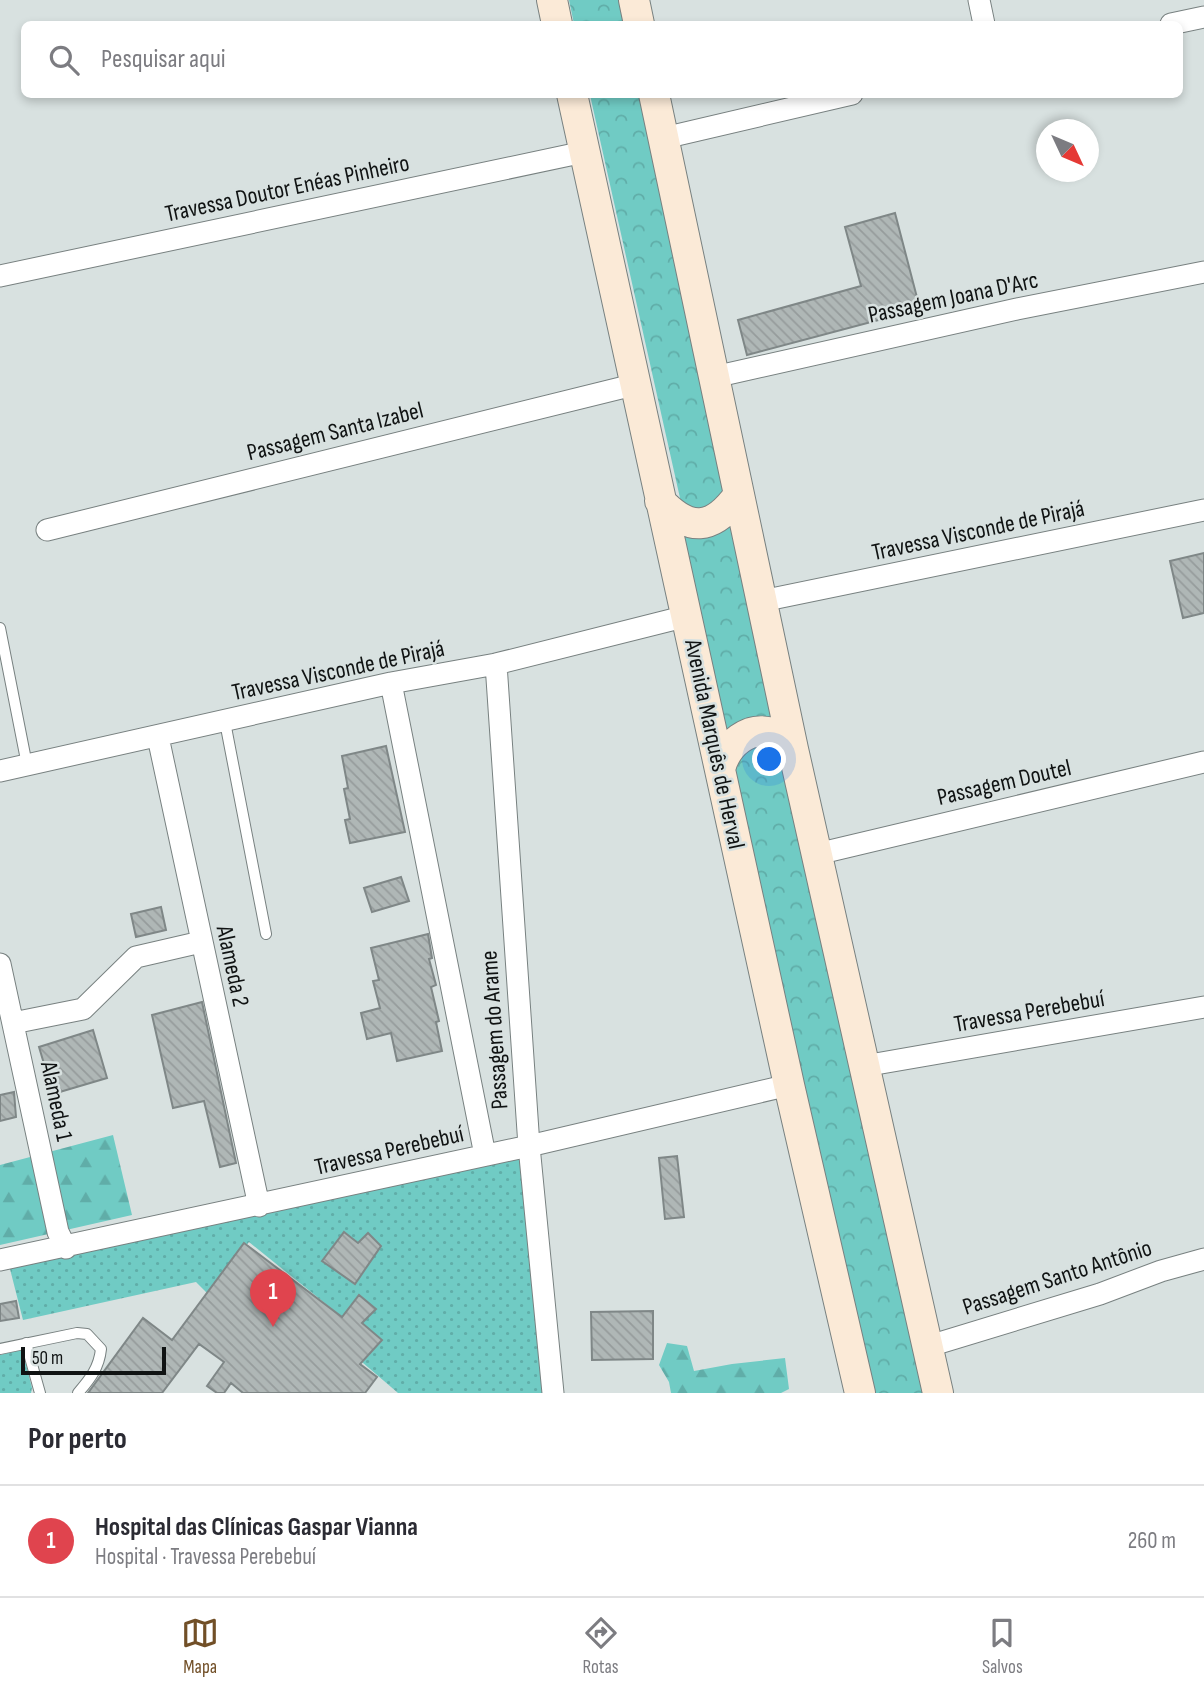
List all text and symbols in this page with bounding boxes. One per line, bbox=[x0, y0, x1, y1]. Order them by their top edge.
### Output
search box bbox=[21, 21, 1183, 98]
icon: search bbox=[45, 41, 83, 79]
text: Pesquisar aqui bbox=[101, 44, 226, 75]
north arrow bbox=[1036, 119, 1099, 182]
street label: Travessa Doutor Enéas Pinheiro bbox=[162, 148, 412, 229]
street label: Passagem Joana D'Arc bbox=[865, 265, 1041, 330]
street label: Passagem Santa Izabel bbox=[244, 396, 426, 467]
street label: Travessa Visconde de Pirajá bbox=[869, 494, 1087, 567]
street label: Travessa Visconde de Pirajá bbox=[229, 634, 447, 707]
street label: Avenida Marquês de Herval bbox=[678, 636, 751, 852]
your location bbox=[752, 742, 786, 776]
street label: Passagem Doutel bbox=[934, 753, 1074, 812]
street label: Alameda 2 bbox=[210, 922, 255, 1009]
street label: Passagem do Arame bbox=[474, 950, 515, 1110]
street label: Travessa Perebebuí bbox=[952, 984, 1107, 1039]
street label: Alameda 1 bbox=[34, 1058, 79, 1144]
street label: Travessa Perebebuí bbox=[312, 1119, 467, 1182]
street label: Passagem Santo Antônio bbox=[959, 1233, 1155, 1322]
pin: 1 bbox=[250, 1269, 296, 1327]
scale bar bbox=[21, 1344, 166, 1376]
text: 50 m bbox=[32, 1347, 63, 1370]
text: Por perto bbox=[28, 1421, 127, 1457]
text: Hospital das Clínicas Gaspar Vianna bbox=[95, 1512, 418, 1543]
text: 1 bbox=[46, 1527, 56, 1555]
text: 260 m bbox=[1128, 1527, 1176, 1555]
text: Hospital · Travessa Perebebuí bbox=[95, 1543, 316, 1571]
tab: Mapa bbox=[181, 1614, 219, 1679]
tab: Rotas bbox=[582, 1614, 620, 1679]
tab: Salvos bbox=[982, 1614, 1023, 1679]

